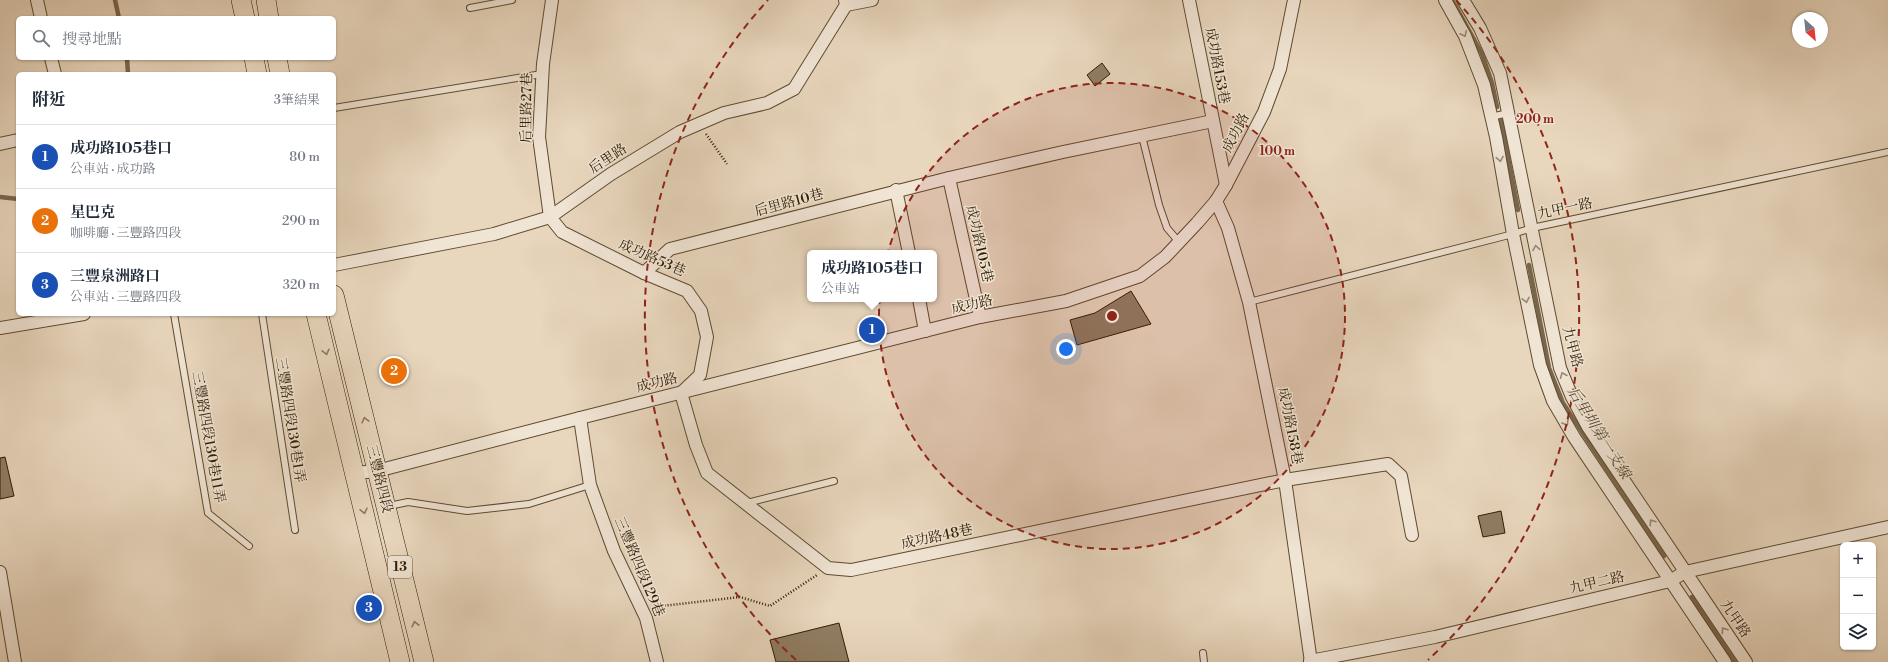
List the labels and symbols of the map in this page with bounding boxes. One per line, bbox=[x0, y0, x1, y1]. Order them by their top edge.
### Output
north arrow bbox=[1792, 12, 1828, 48]
street label: 成功路153巷 bbox=[1201, 26, 1233, 106]
one-way arrow bbox=[1459, 30, 1467, 38]
street label: 后里路27巷 bbox=[517, 72, 537, 144]
street label: 成功路 bbox=[1218, 110, 1254, 156]
text: 200 m bbox=[1516, 112, 1554, 127]
street label: 后里路 bbox=[585, 140, 631, 178]
text: 100 m bbox=[1259, 144, 1295, 159]
one-way arrow bbox=[1495, 156, 1504, 162]
street label: 后里路10巷 bbox=[752, 185, 826, 221]
street label: 九甲一路 bbox=[1536, 194, 1594, 224]
street label: 成功路105巷 bbox=[961, 204, 997, 284]
street label: 成功路53巷 bbox=[616, 235, 688, 281]
one-way arrow bbox=[1532, 245, 1541, 251]
street label: 成功路 bbox=[950, 292, 994, 318]
one-way arrow bbox=[1521, 297, 1529, 303]
centre of rings bbox=[1105, 309, 1119, 323]
pin: 1 bbox=[859, 315, 885, 345]
street label: 九甲路 bbox=[1558, 324, 1586, 370]
your location bbox=[1056, 339, 1076, 359]
one-way arrow bbox=[321, 349, 329, 355]
street label: 三豐路四段130巷1弄 bbox=[271, 356, 309, 484]
pin: 2 bbox=[381, 356, 407, 386]
street label: 成功路 bbox=[634, 369, 680, 397]
street label: 三豐路四段130巷11弄 bbox=[188, 370, 228, 504]
one-way arrow bbox=[1560, 372, 1568, 379]
water label: 后里圳第一支線 bbox=[1563, 383, 1636, 484]
street label: 成功路158巷 bbox=[1274, 386, 1306, 466]
one-way arrow bbox=[361, 417, 369, 423]
one-way arrow bbox=[1561, 419, 1568, 426]
street label: 三豐路四段 bbox=[362, 443, 396, 515]
one-way arrow bbox=[360, 508, 368, 514]
street label: 三豐路四段129巷 bbox=[610, 514, 668, 620]
one-way arrow bbox=[1649, 519, 1656, 526]
street label: 成功路48巷 bbox=[899, 521, 975, 553]
road number: 13 bbox=[388, 556, 412, 578]
street label: 九甲二路 bbox=[1568, 568, 1626, 598]
pin: 3 bbox=[356, 593, 382, 623]
street label: 九甲路 bbox=[1716, 597, 1754, 641]
one-way arrow bbox=[411, 621, 419, 627]
one-way arrow bbox=[1721, 627, 1729, 634]

